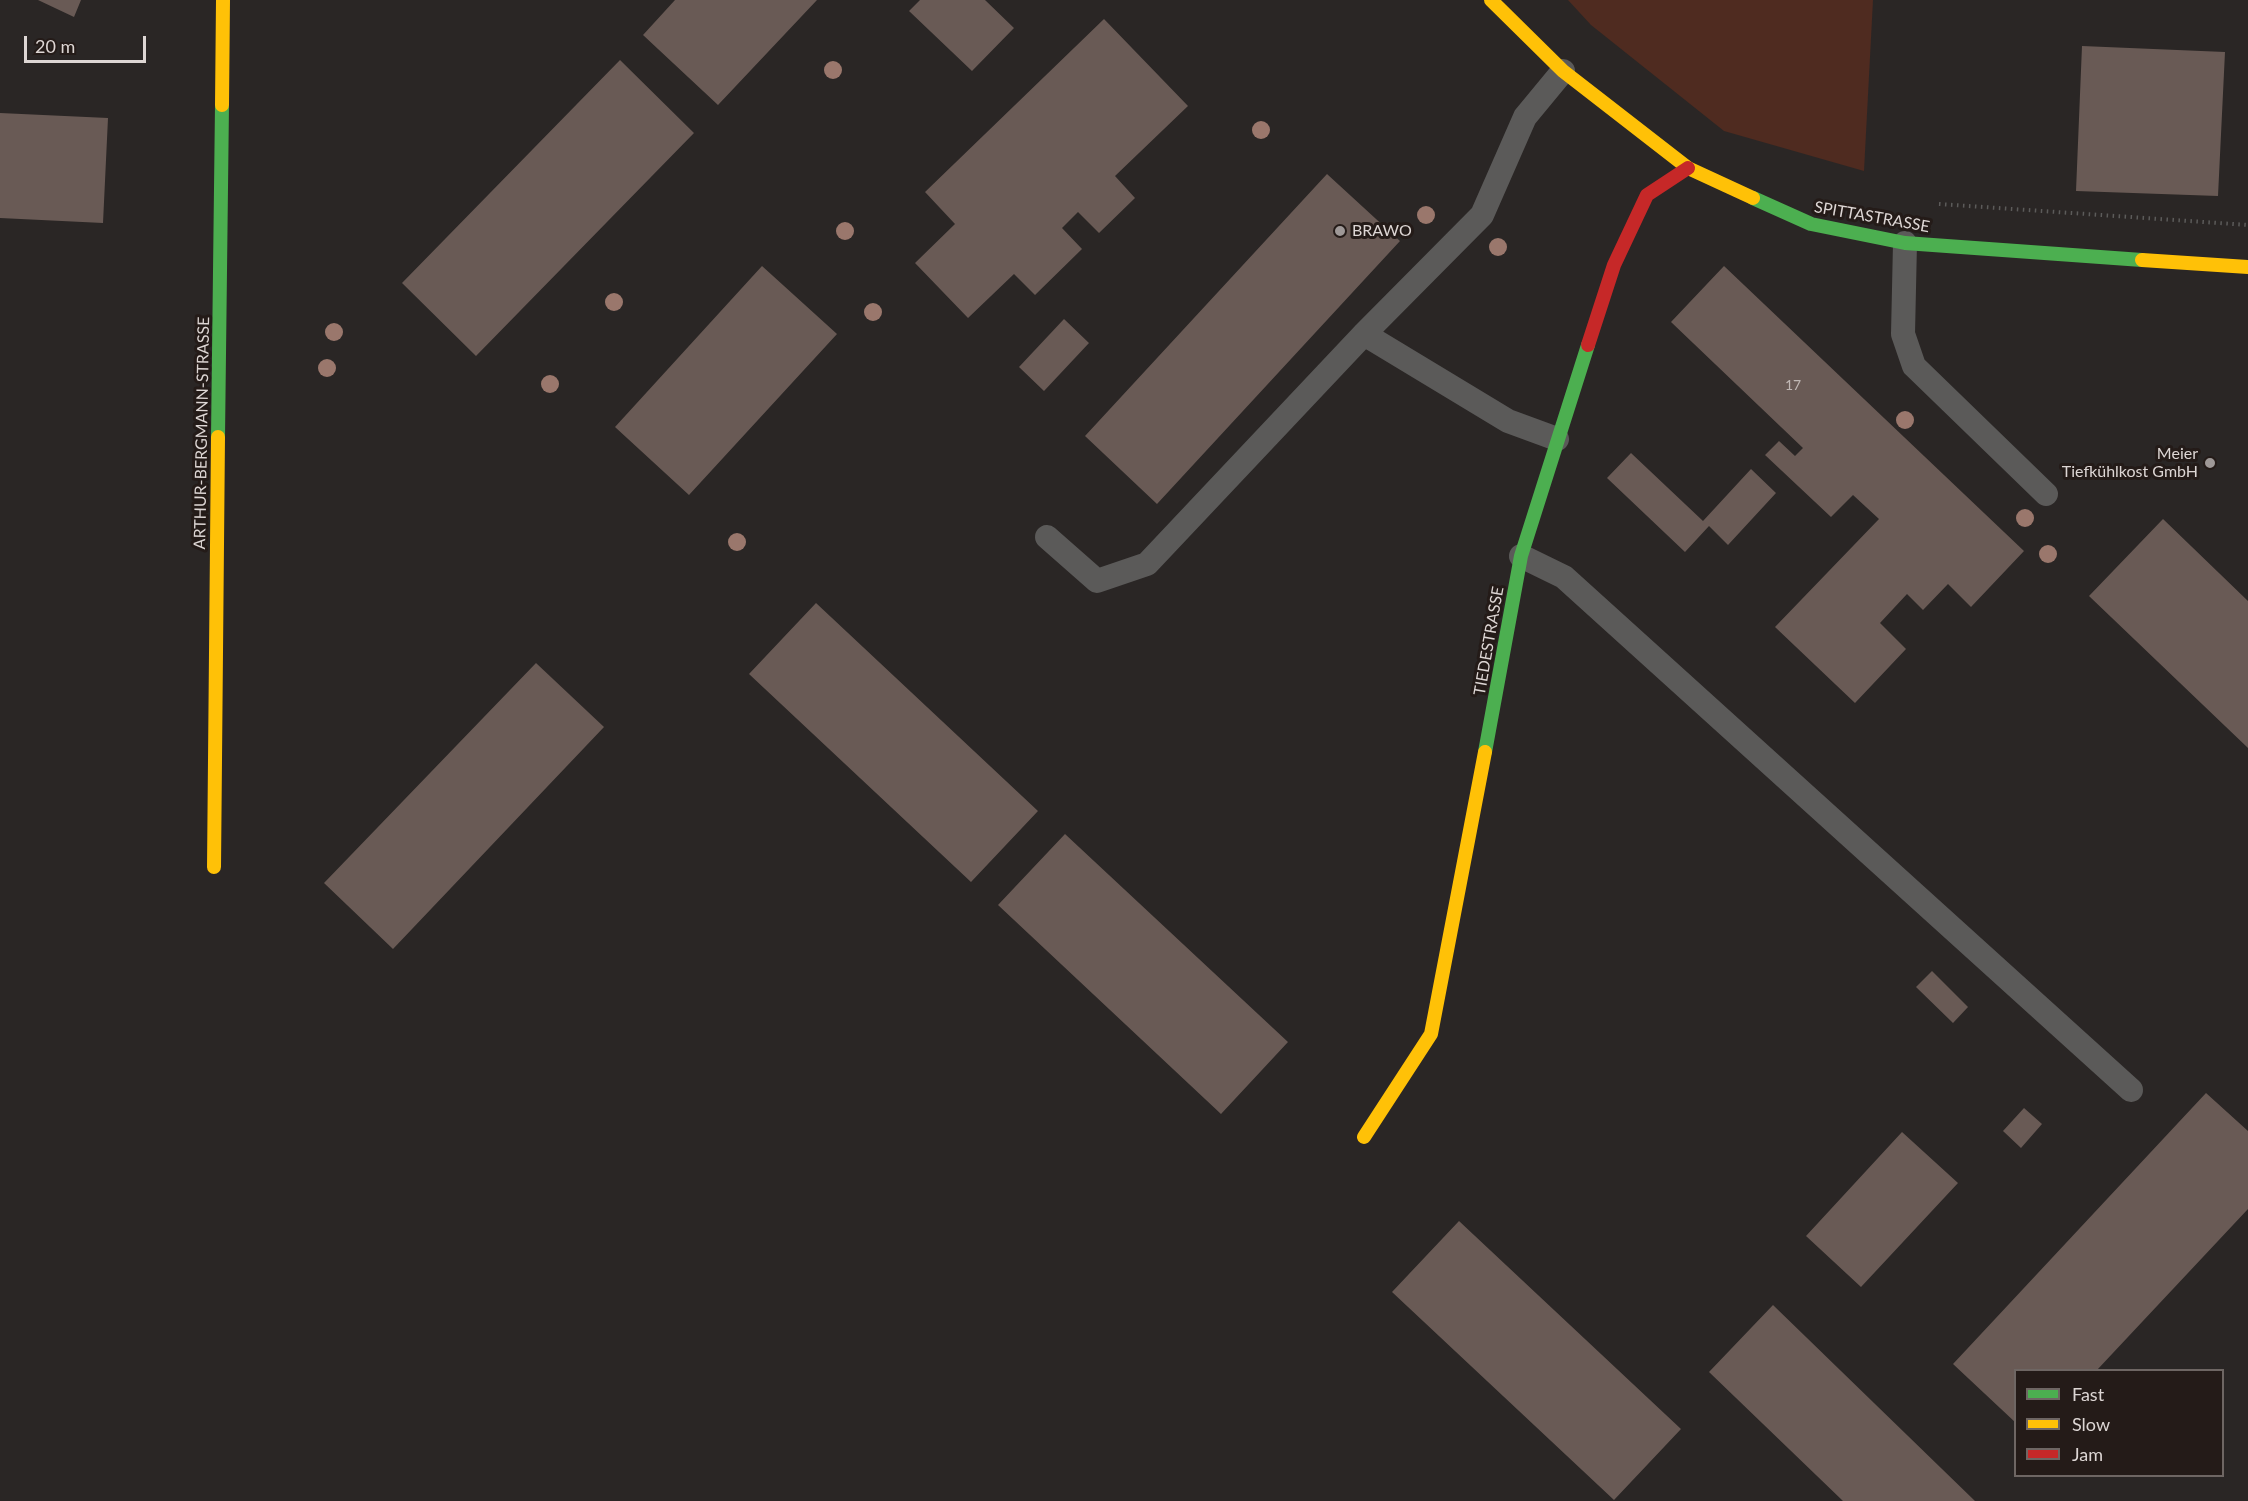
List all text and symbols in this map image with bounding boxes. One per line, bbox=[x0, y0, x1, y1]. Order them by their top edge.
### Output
scale bar bbox=[27, 24, 148, 62]
text: 20 m bbox=[35, 35, 75, 57]
street label: SPITTASTRASSE bbox=[1813, 197, 1931, 237]
place label: BRAWO bbox=[1352, 221, 1412, 241]
marker: BRAWO bbox=[1333, 224, 1347, 238]
street label: ARTHUR-BERGMANN-STRASSE bbox=[190, 316, 214, 550]
house number: 17 bbox=[1785, 377, 1801, 393]
place label: Meier Tiefkühlkost GmbH bbox=[2062, 444, 2198, 482]
marker: Meier Tiefkühlkost GmbH bbox=[2203, 456, 2217, 470]
street label: TIEDESTRASSE bbox=[1470, 585, 1508, 697]
legend bbox=[2014, 1369, 2224, 1477]
text: Fast bbox=[2072, 1383, 2104, 1405]
text: Slow bbox=[2072, 1413, 2110, 1435]
text: Jam bbox=[2072, 1443, 2103, 1465]

